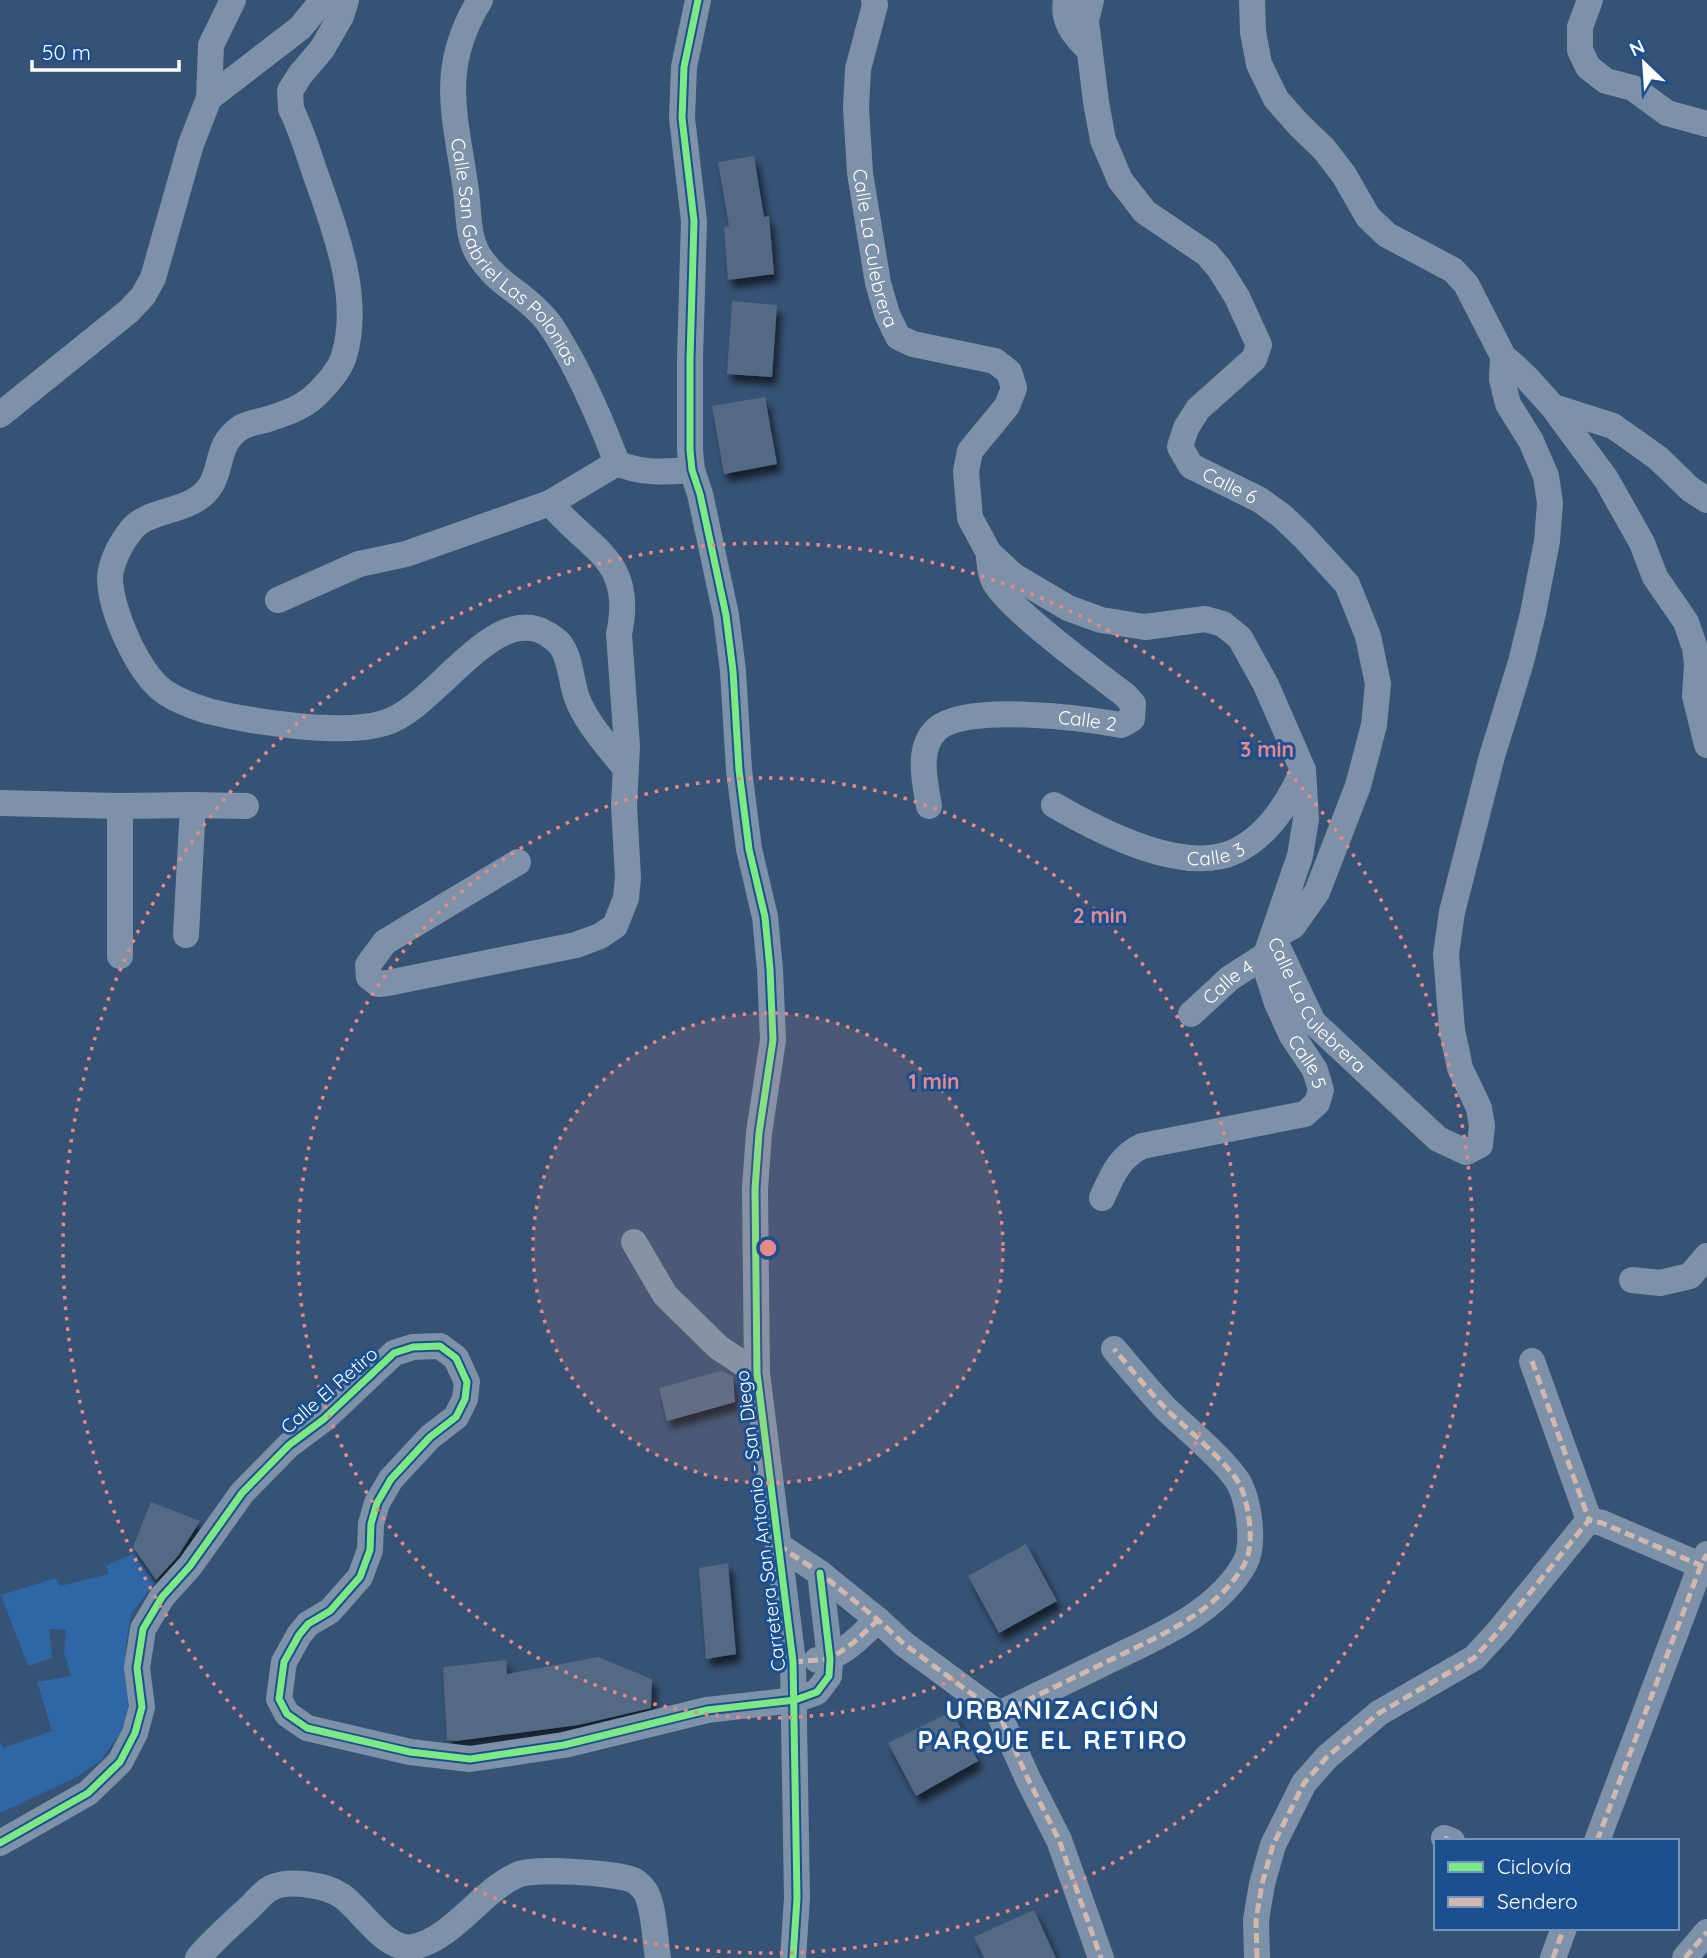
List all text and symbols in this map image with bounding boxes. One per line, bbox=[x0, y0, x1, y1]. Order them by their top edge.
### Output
scale bar bbox=[32, 28, 178, 72]
north arrow bbox=[1609, 28, 1679, 98]
text: N bbox=[1625, 34, 1648, 61]
text: 50 m bbox=[42, 39, 91, 65]
street label: Calle San Gabriel Las Polonias bbox=[446, 136, 584, 369]
street label: Calle La Culebrera bbox=[847, 167, 904, 331]
street label: Calle 6 bbox=[1198, 462, 1262, 509]
street label: Calle 2 bbox=[1057, 705, 1118, 736]
text: 3 min bbox=[1240, 736, 1294, 762]
street label: Calle 3 bbox=[1186, 837, 1249, 870]
text: 2 min bbox=[1073, 902, 1127, 928]
street label: Calle La Culebrera bbox=[1263, 933, 1371, 1078]
street label: Calle 4 bbox=[1197, 954, 1258, 1009]
street label: Calle 5 bbox=[1283, 1030, 1332, 1091]
text: 1 min bbox=[909, 1068, 959, 1094]
centre of rings bbox=[756, 1236, 780, 1260]
street label: Calle El Retiro bbox=[275, 1341, 383, 1439]
street label: Carretera San Antonio - San Diego bbox=[730, 1369, 790, 1673]
district label: URBANIZACIÓN PARQUE EL RETIRO bbox=[917, 1693, 1189, 1756]
legend bbox=[1434, 1839, 1679, 1930]
text: Ciclovía bbox=[1497, 1853, 1572, 1879]
text: Sendero bbox=[1497, 1888, 1578, 1914]

